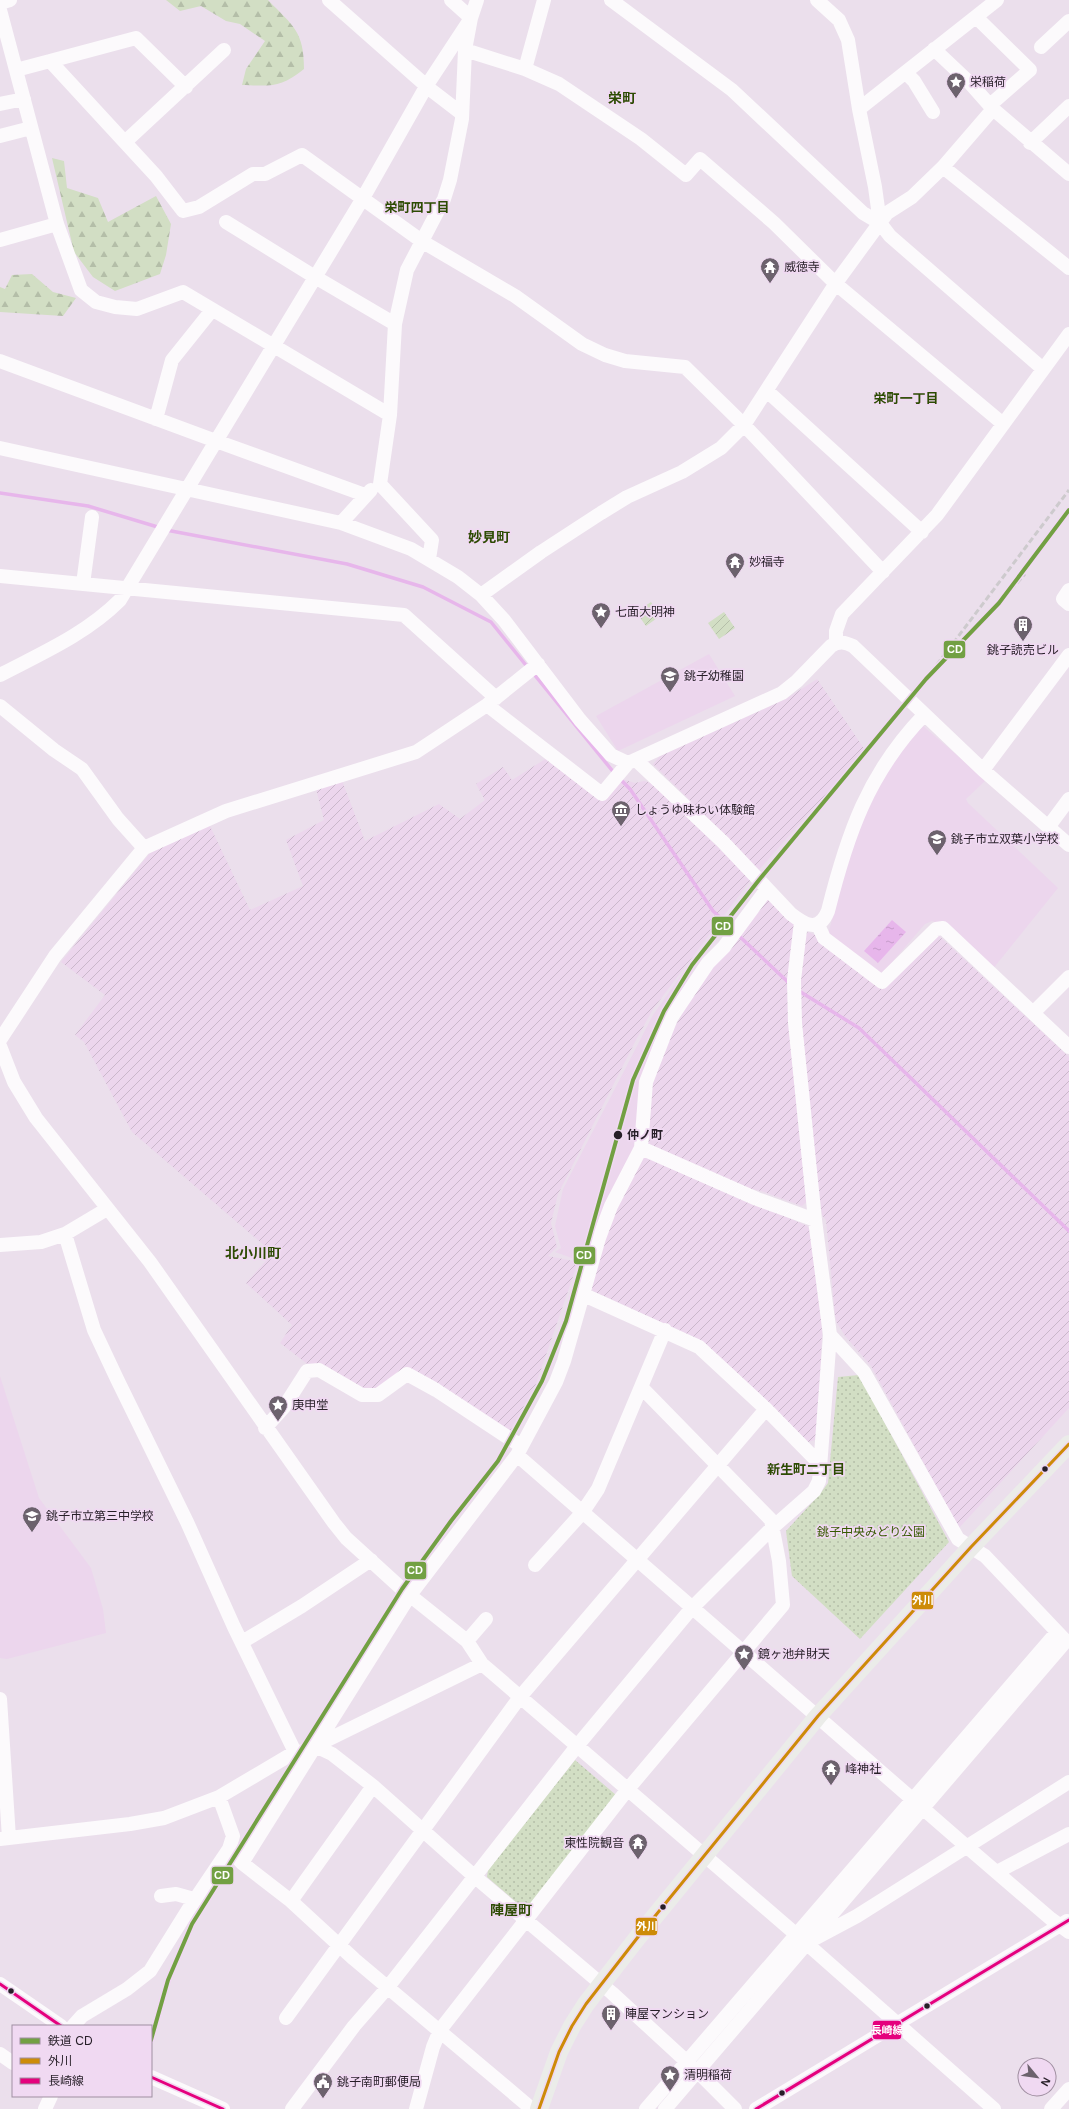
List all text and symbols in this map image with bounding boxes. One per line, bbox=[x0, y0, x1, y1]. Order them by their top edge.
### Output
place icon: 栄稲荷 bbox=[945, 71, 967, 99]
place label: 栄稲荷 bbox=[970, 75, 1006, 89]
district label: 栄町 bbox=[608, 90, 636, 106]
district label: 栄町四丁目 bbox=[384, 200, 450, 215]
temple icon: 威徳寺 bbox=[759, 256, 781, 284]
place label: 威徳寺 bbox=[784, 260, 820, 274]
district label: 栄町一丁目 bbox=[873, 391, 939, 406]
district label: 妙見町 bbox=[468, 529, 510, 545]
temple icon: 妙福寺 bbox=[724, 551, 746, 579]
place label: 妙福寺 bbox=[749, 555, 785, 569]
place icon: 七面大明神 bbox=[590, 601, 612, 629]
place label: 七面大明神 bbox=[615, 605, 675, 619]
building icon: 銚子読売ビル bbox=[1012, 614, 1034, 642]
line badge: CD bbox=[943, 640, 966, 659]
text: CD bbox=[947, 643, 963, 655]
place label: 銚子読売ビル bbox=[987, 643, 1059, 657]
school or university icon: 銚子幼稚園 bbox=[659, 665, 681, 693]
place label: 銚子幼稚園 bbox=[684, 669, 744, 683]
museum icon: しょうゆ味わい体験館 bbox=[610, 799, 632, 827]
place label: しょうゆ味わい体験館 bbox=[635, 803, 755, 817]
school or university icon: 銚子市立双葉小学校 bbox=[926, 828, 948, 856]
place label: 銚子市立双葉小学校 bbox=[951, 832, 1059, 846]
line badge: CD bbox=[711, 916, 734, 936]
text: CD bbox=[715, 920, 731, 932]
place label: 仲ノ町 bbox=[627, 1128, 663, 1142]
marker: 仲ノ町 bbox=[612, 1129, 624, 1141]
district label: 北小川町 bbox=[225, 1245, 281, 1261]
line badge: CD bbox=[573, 1246, 596, 1265]
text: CD bbox=[576, 1249, 592, 1261]
place icon: 庚申堂 bbox=[267, 1394, 289, 1422]
place label: 庚申堂 bbox=[292, 1398, 328, 1412]
district label: 新生町二丁目 bbox=[767, 1462, 845, 1477]
unlabelled marker bbox=[1040, 1464, 1050, 1474]
school or university icon: 銚子市立第三中学校 bbox=[21, 1505, 43, 1533]
place label: 銚子市立第三中学校 bbox=[46, 1509, 154, 1523]
park label: 銚子中央みどり公園 bbox=[817, 1525, 925, 1539]
line badge: CD bbox=[404, 1561, 427, 1580]
text: CD bbox=[407, 1564, 423, 1576]
line badge: 外川 bbox=[911, 1591, 934, 1610]
text: 外川 bbox=[912, 1594, 934, 1606]
place icon: 鏡ヶ池弁財天 bbox=[733, 1643, 755, 1671]
place label: 鏡ヶ池弁財天 bbox=[758, 1647, 830, 1661]
temple icon: 峰神社 bbox=[820, 1758, 842, 1786]
place label: 峰神社 bbox=[845, 1762, 881, 1776]
temple icon: 東性院観音 bbox=[627, 1832, 649, 1860]
place label: 東性院観音 bbox=[564, 1836, 624, 1850]
line badge: CD bbox=[211, 1866, 234, 1885]
text: CD bbox=[214, 1869, 230, 1881]
district label: 陣屋町 bbox=[490, 1902, 532, 1918]
unlabelled marker bbox=[658, 1902, 668, 1912]
line badge: 外川 bbox=[635, 1917, 658, 1936]
text: 外川 bbox=[636, 1920, 658, 1932]
unlabelled marker bbox=[6, 1986, 16, 1996]
unlabelled marker bbox=[922, 2001, 932, 2011]
building icon: 陣屋マンション bbox=[600, 2003, 622, 2031]
place label: 陣屋マンション bbox=[625, 2007, 709, 2021]
line badge: 長崎線 bbox=[872, 2020, 902, 2040]
text: 長崎線 bbox=[871, 2024, 904, 2036]
legend bbox=[12, 2025, 152, 2097]
text: 鉄道 CD bbox=[48, 2034, 93, 2048]
text: 外川 bbox=[48, 2054, 72, 2068]
north arrow bbox=[1017, 2057, 1057, 2097]
place icon: 清明稲荷 bbox=[659, 2064, 681, 2092]
place label: 清明稲荷 bbox=[684, 2068, 732, 2082]
public building icon: 銚子南町郵便局 bbox=[312, 2071, 334, 2099]
text: 長崎線 bbox=[48, 2074, 84, 2088]
place label: 銚子南町郵便局 bbox=[337, 2075, 421, 2089]
text: N bbox=[1039, 2075, 1053, 2088]
unlabelled marker bbox=[777, 2088, 787, 2098]

